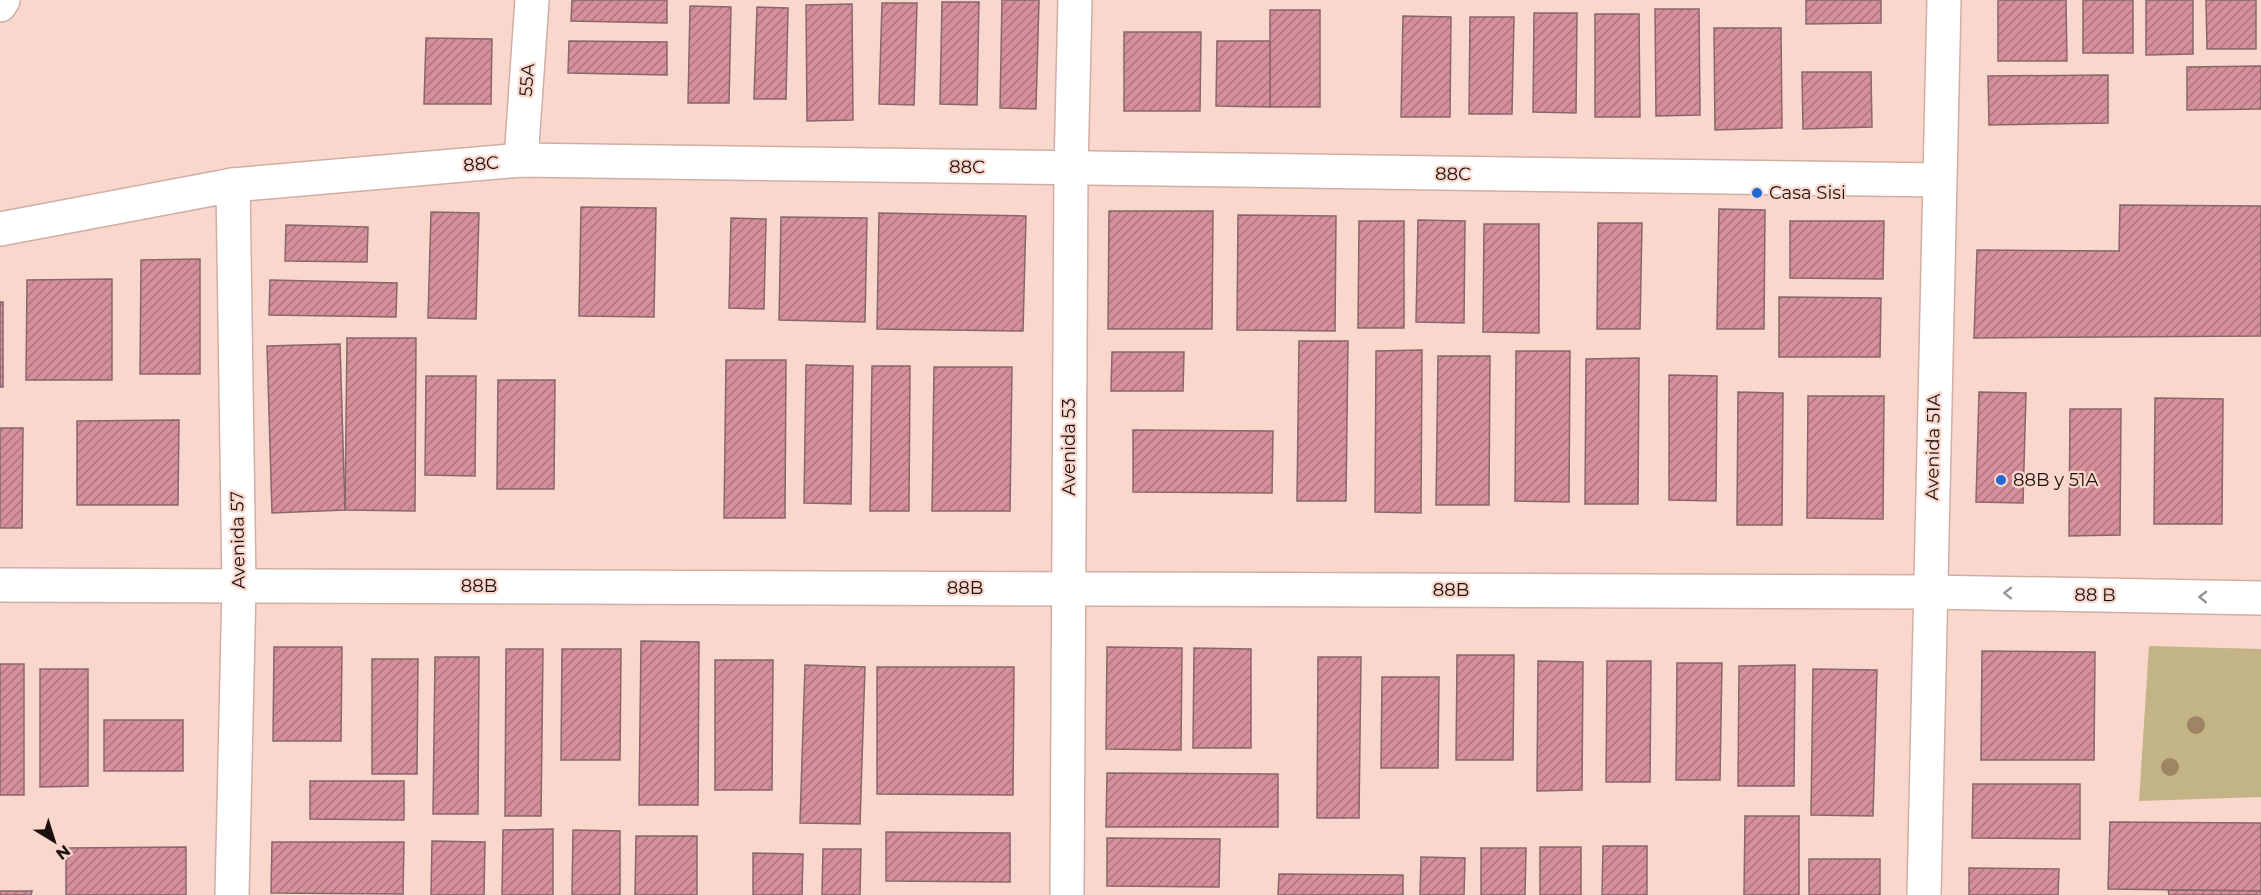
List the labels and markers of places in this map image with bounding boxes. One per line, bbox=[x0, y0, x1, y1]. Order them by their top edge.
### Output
place label: Casa Sisi bbox=[1769, 182, 1846, 204]
marker: Casa Sisi bbox=[1750, 186, 1764, 200]
place label: 88B y 51A bbox=[2013, 469, 2098, 491]
marker: 88B y 51A bbox=[1994, 473, 2008, 487]

